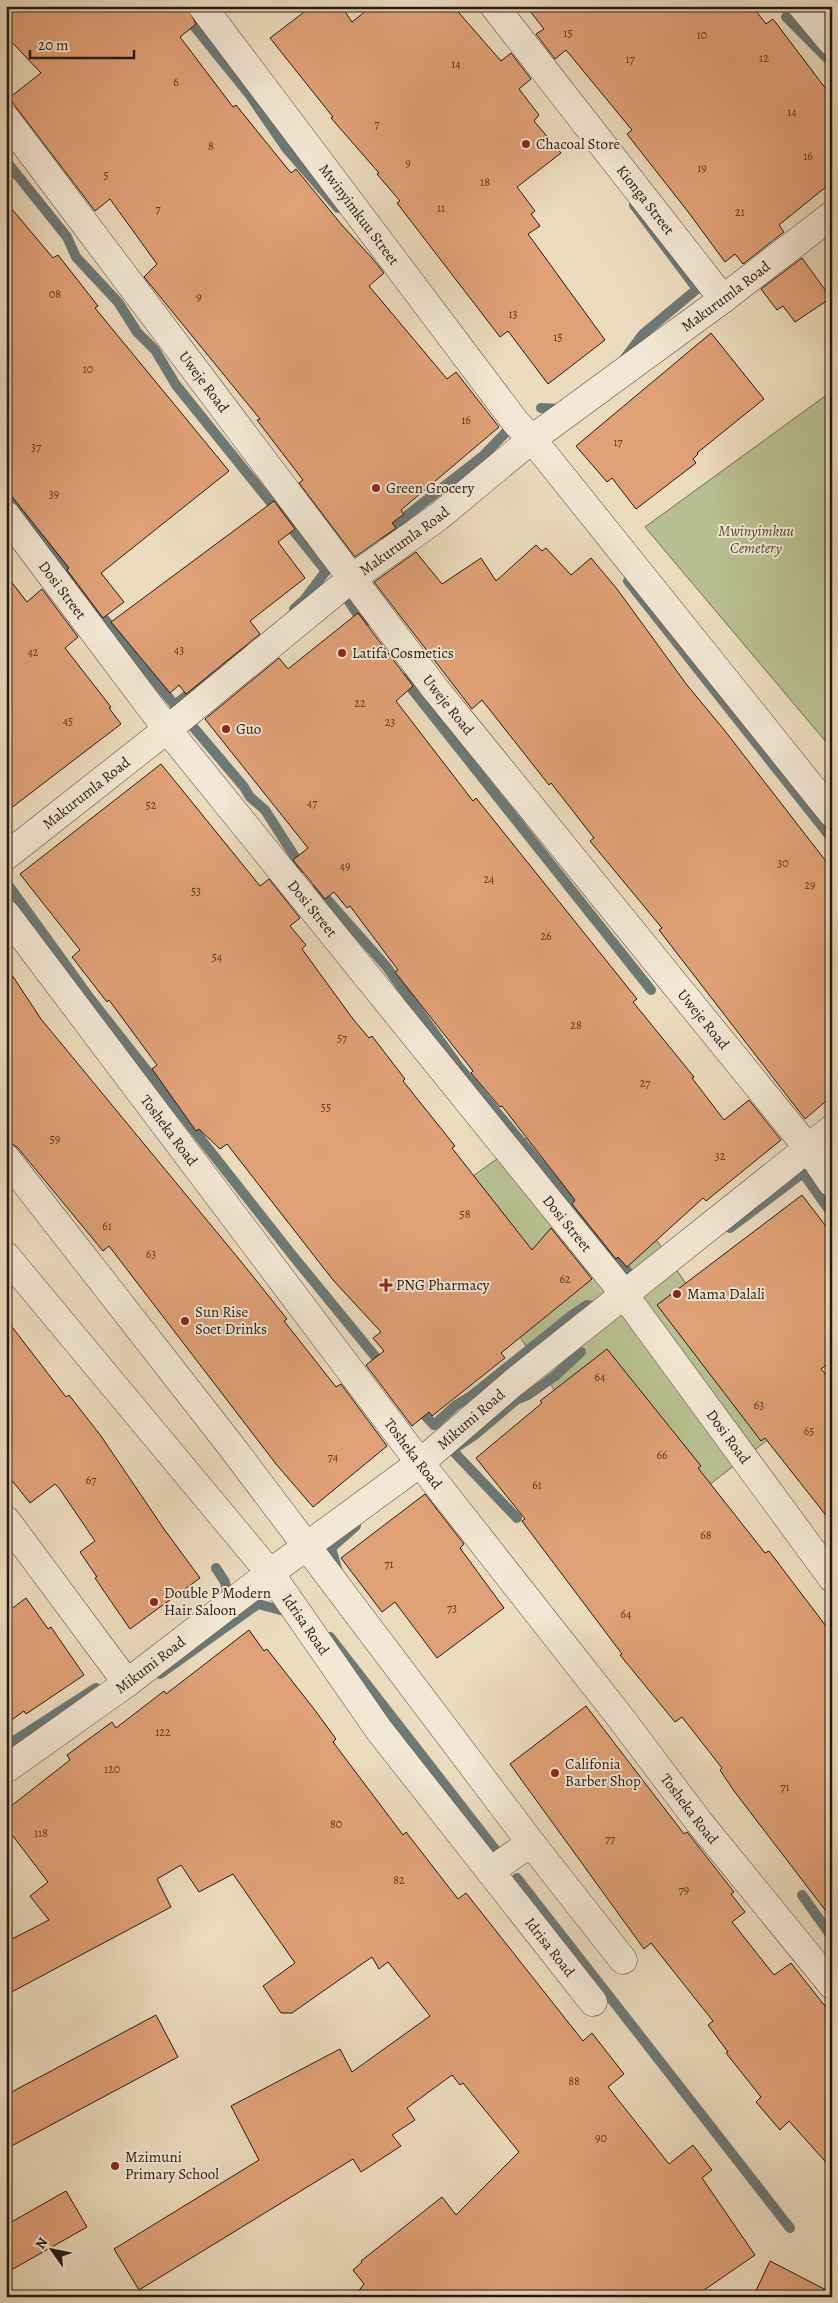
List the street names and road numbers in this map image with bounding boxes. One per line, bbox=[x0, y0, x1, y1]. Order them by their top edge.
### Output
street label: Mwinyimkuu Street bbox=[314, 160, 404, 269]
street label: Kionga Street bbox=[612, 161, 679, 239]
street label: Makurumla Road bbox=[677, 256, 775, 336]
street label: Uweje Road bbox=[174, 347, 234, 417]
street label: Makurumla Road bbox=[355, 501, 454, 580]
street label: Dosi Street bbox=[34, 557, 91, 623]
street label: Uweje Road bbox=[418, 671, 479, 740]
street label: Makurumla Road bbox=[38, 752, 135, 834]
street label: Dosi Street bbox=[283, 876, 342, 942]
street label: Uweje Road bbox=[673, 985, 735, 1054]
street label: Tosheka Road bbox=[136, 1091, 203, 1171]
street label: Dosi Street bbox=[538, 1191, 597, 1256]
street label: Mikumi Road bbox=[433, 1384, 510, 1454]
street label: Dosi Road bbox=[702, 1405, 755, 1468]
street label: Tosheka Road bbox=[380, 1414, 447, 1494]
street label: Idrisa Road bbox=[277, 1590, 334, 1660]
street label: Mikumi Road bbox=[111, 1631, 190, 1698]
street label: Tosheka Road bbox=[656, 1769, 724, 1849]
street label: Idrisa Road bbox=[520, 1913, 580, 1982]

